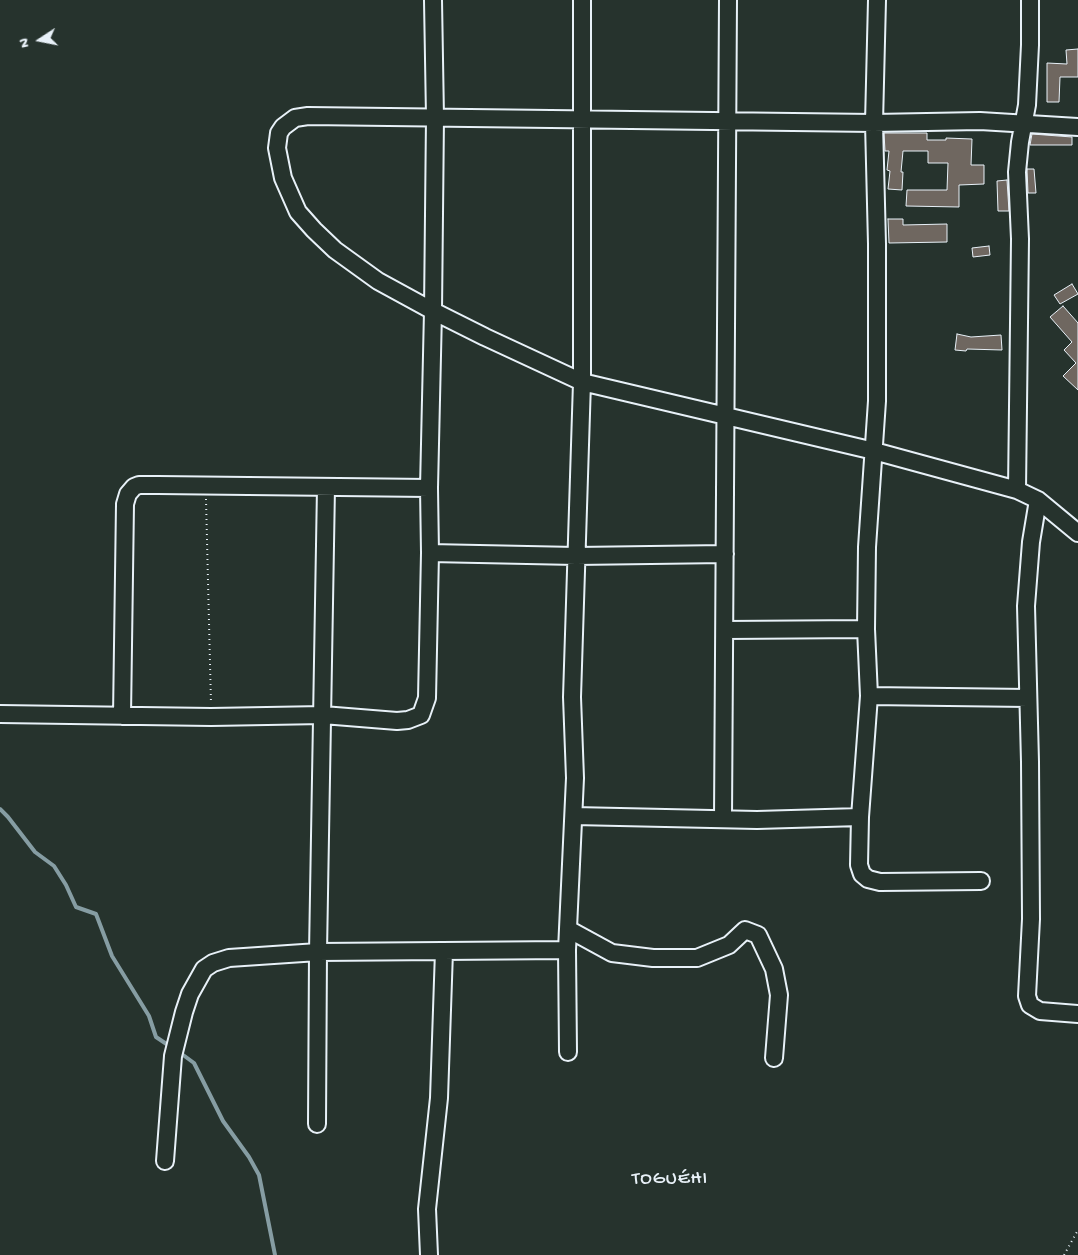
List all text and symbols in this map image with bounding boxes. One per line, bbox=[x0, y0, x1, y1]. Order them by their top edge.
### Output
north arrow bbox=[15, 15, 65, 65]
text: N bbox=[16, 37, 34, 49]
district label: TOGUÉHI bbox=[631, 1169, 709, 1191]

